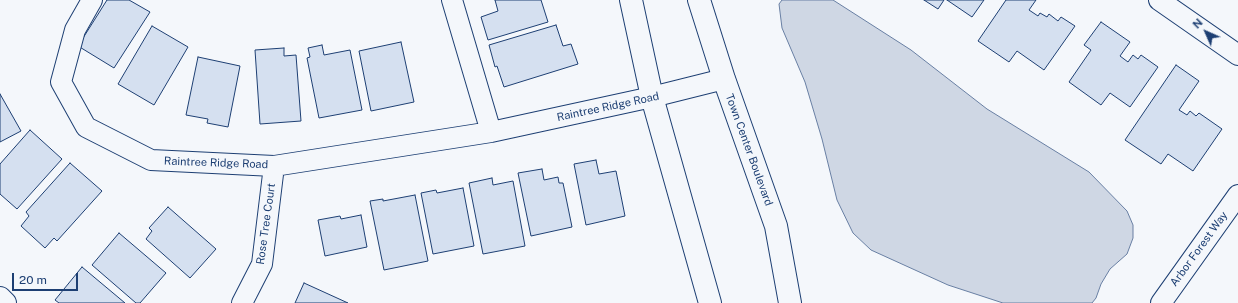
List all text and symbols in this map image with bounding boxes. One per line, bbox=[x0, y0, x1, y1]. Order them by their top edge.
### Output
north arrow bbox=[1186, 12, 1226, 52]
text: N bbox=[1190, 16, 1205, 31]
street label: Raintree Ridge Road bbox=[556, 90, 660, 124]
street label: Town Center Boulevard bbox=[723, 92, 775, 208]
street label: Raintree Ridge Road bbox=[164, 155, 268, 171]
street label: Rose Tree Court bbox=[254, 182, 278, 266]
street label: Arbor Forest Way bbox=[1167, 209, 1231, 289]
scale bar bbox=[14, 265, 80, 291]
text: 20 m bbox=[19, 273, 47, 287]

